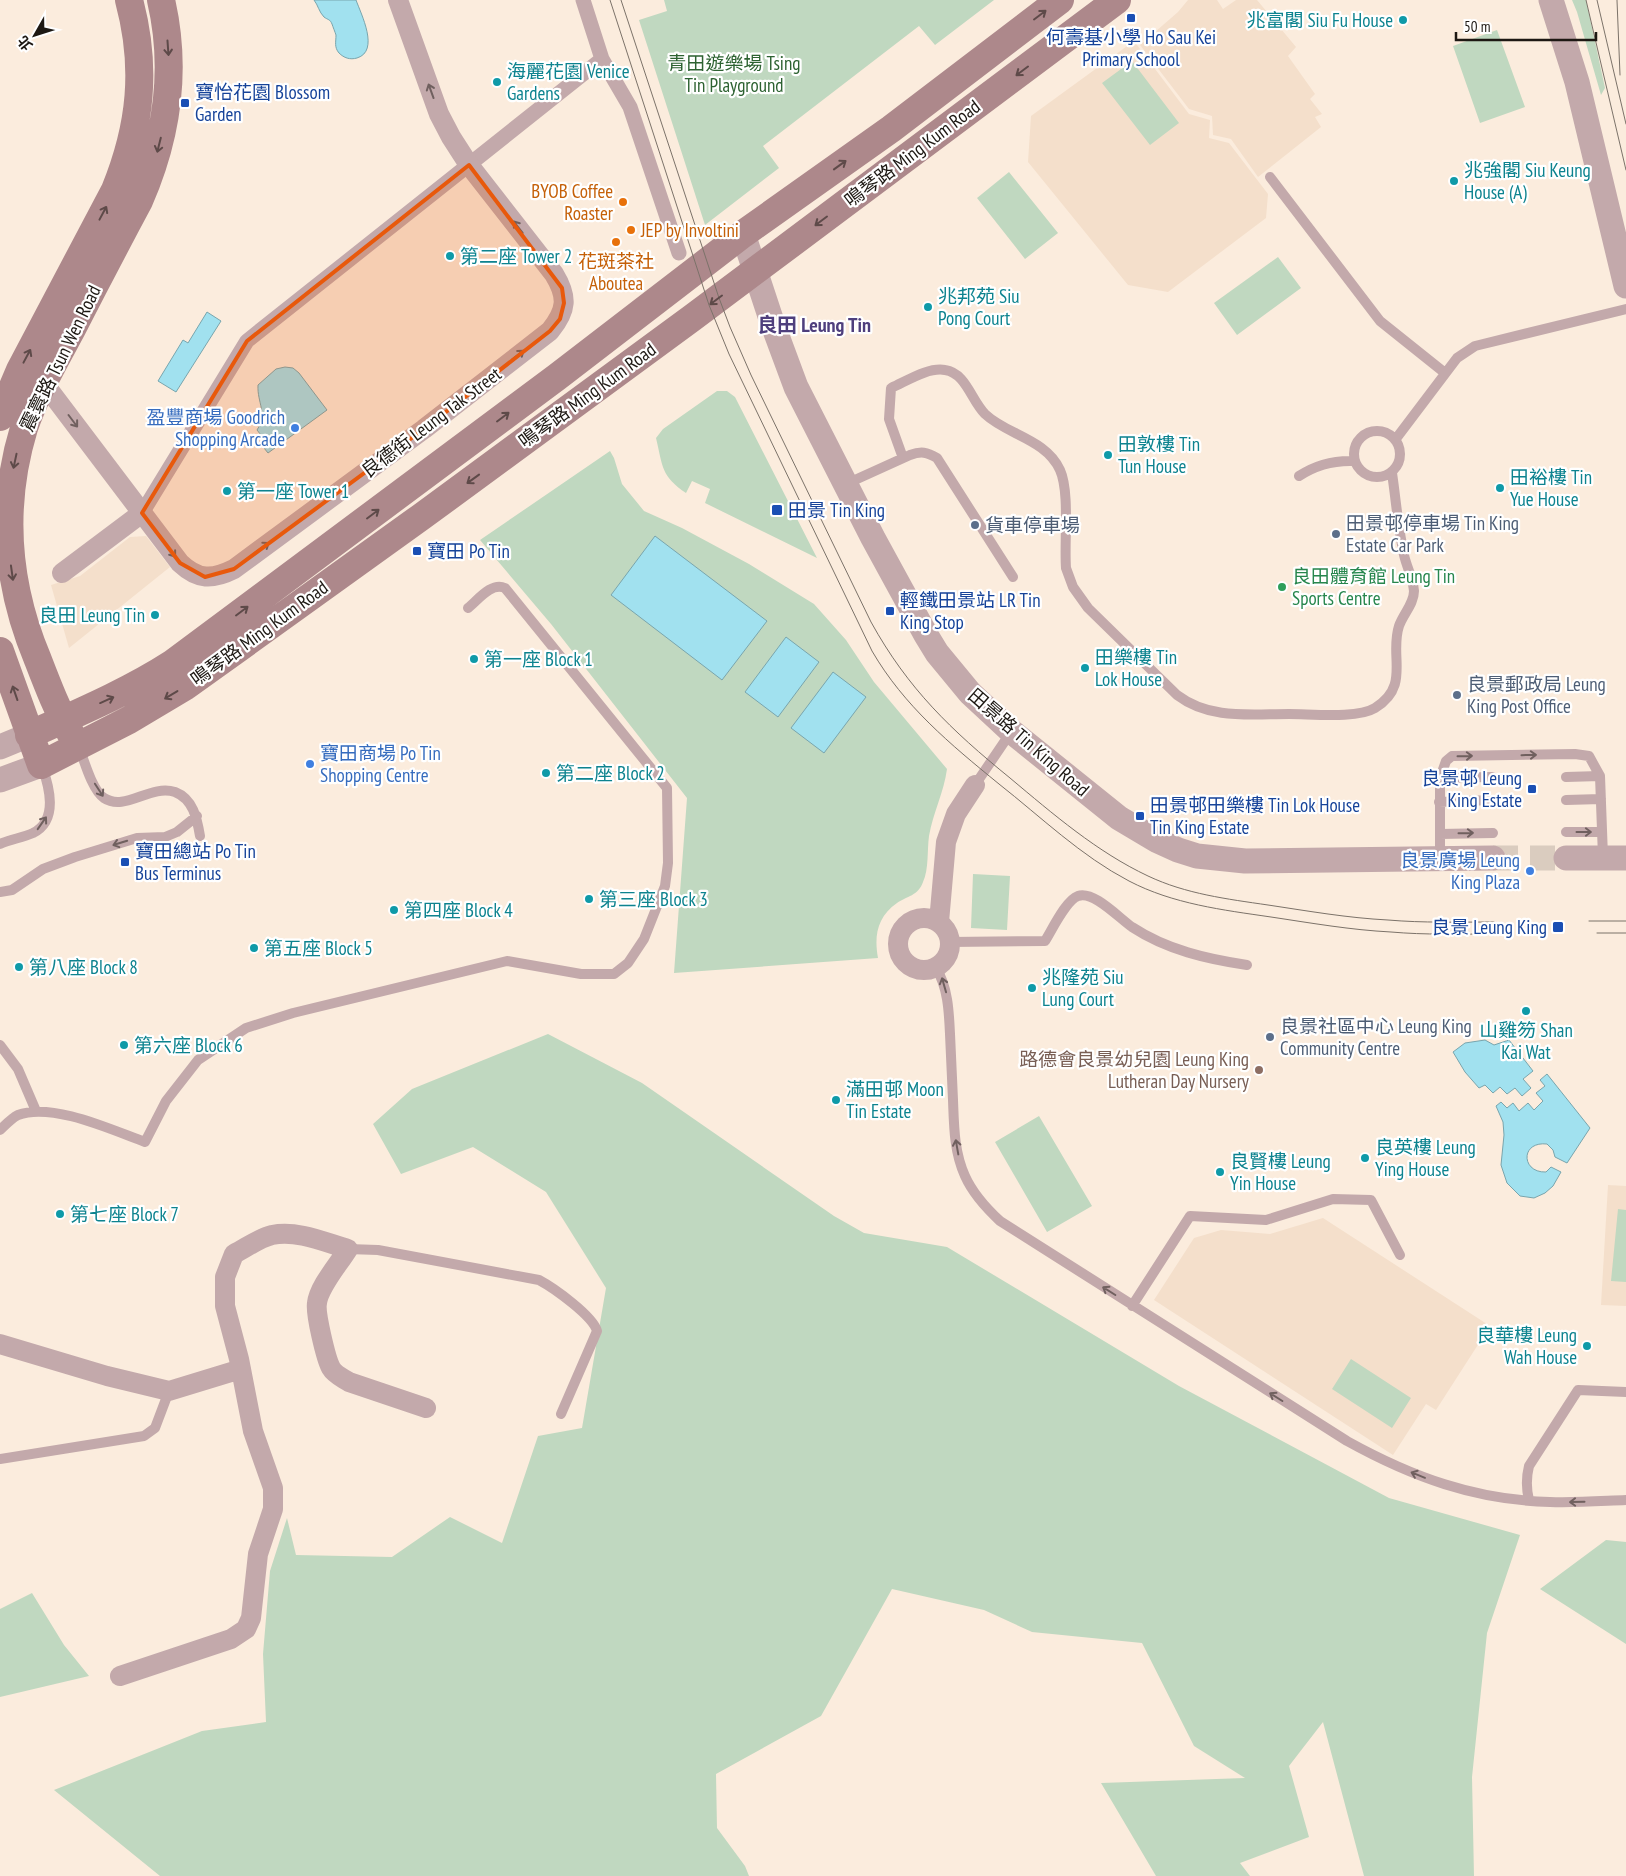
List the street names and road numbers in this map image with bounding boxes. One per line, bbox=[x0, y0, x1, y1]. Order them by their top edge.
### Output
street label: 鳴琴路 Ming Kum Road bbox=[839, 94, 985, 212]
street label: 震寰路 Tsun Wen Road bbox=[14, 281, 106, 435]
street label: 鳴琴路 Ming Kum Road bbox=[514, 337, 660, 453]
street label: 良德街 Leung Tak Street bbox=[356, 361, 506, 482]
street label: 鳴琴路 Ming Kum Road bbox=[186, 575, 332, 691]
street label: 田景路 Tin King Road bbox=[964, 683, 1094, 801]

